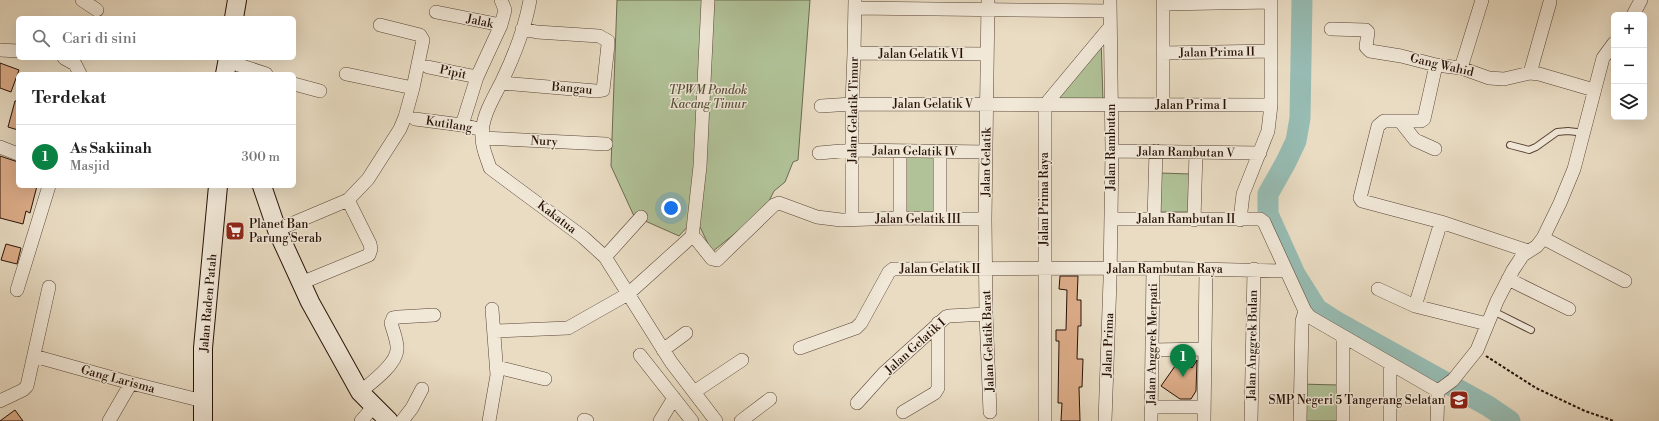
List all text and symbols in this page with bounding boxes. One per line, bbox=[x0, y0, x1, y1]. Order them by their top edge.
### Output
street label: Jalak bbox=[464, 11, 495, 32]
map controls bbox=[1611, 12, 1647, 120]
button: + bbox=[1611, 12, 1647, 48]
search box bbox=[16, 16, 296, 60]
icon: search bbox=[30, 27, 52, 49]
text: Cari di sini bbox=[62, 29, 137, 48]
street label: Jalan Prima II bbox=[1178, 44, 1256, 61]
street label: Jalan Gelatik VI bbox=[878, 47, 964, 62]
button: − bbox=[1611, 48, 1647, 84]
street label: Gang Wahid bbox=[1409, 51, 1475, 80]
street label: Jalan Gelatik Timur bbox=[845, 57, 862, 165]
street label: Pipit bbox=[438, 62, 468, 83]
street label: Bangau bbox=[550, 79, 593, 98]
park label: TPWM Pondok Kacang Timur bbox=[669, 83, 747, 112]
button: layers bbox=[1611, 84, 1647, 120]
text: Terdekat bbox=[32, 87, 106, 109]
street label: Jalan Gelatik V bbox=[892, 97, 974, 112]
street label: Jalan Prima I bbox=[1154, 98, 1227, 113]
street label: Jalan Rambutan bbox=[1104, 104, 1119, 191]
street label: Kutilang bbox=[425, 113, 474, 136]
street label: Jalan Gelatik bbox=[978, 126, 995, 198]
street label: Nury bbox=[530, 133, 558, 150]
text: As Sakiinah bbox=[70, 139, 152, 158]
street label: Jalan Gelatik IV bbox=[871, 143, 958, 160]
street label: Jalan Rambutan V bbox=[1136, 144, 1236, 161]
text: 1 bbox=[42, 149, 48, 165]
text: 300 m bbox=[242, 149, 280, 165]
street label: Jalan Prima Raya bbox=[1037, 151, 1052, 247]
text: Masjid bbox=[70, 158, 110, 174]
street label: Kakatua bbox=[534, 198, 580, 238]
your location bbox=[661, 198, 681, 218]
street label: Jalan Gelatik III bbox=[874, 212, 961, 227]
street label: Jalan Rambutan II bbox=[1136, 212, 1236, 227]
place label: Planet Ban Parung Serab bbox=[249, 217, 322, 246]
supermarket icon: Planet Ban Parung Serab bbox=[224, 220, 246, 242]
street label: Jalan Raden Patah bbox=[197, 253, 220, 354]
street label: Jalan Gelatik II bbox=[899, 262, 981, 277]
street label: Jalan Rambutan Raya bbox=[1106, 262, 1224, 277]
street label: Jalan Anggrek Merpati bbox=[1144, 283, 1161, 406]
street label: Jalan Gelatik Barat bbox=[979, 289, 998, 393]
street label: Jalan Anggrek Bulan bbox=[1244, 290, 1261, 401]
street label: Jalan Prima bbox=[1100, 312, 1117, 379]
street label: Jalan Gelatik I bbox=[881, 315, 949, 378]
pin: 1 bbox=[1170, 344, 1196, 377]
street label: Gang Larisma bbox=[79, 362, 157, 397]
school or university icon: SMP Negeri 5 Tangerang Selatan bbox=[1448, 389, 1470, 411]
place label: SMP Negeri 5 Tangerang Selatan bbox=[1269, 393, 1445, 408]

